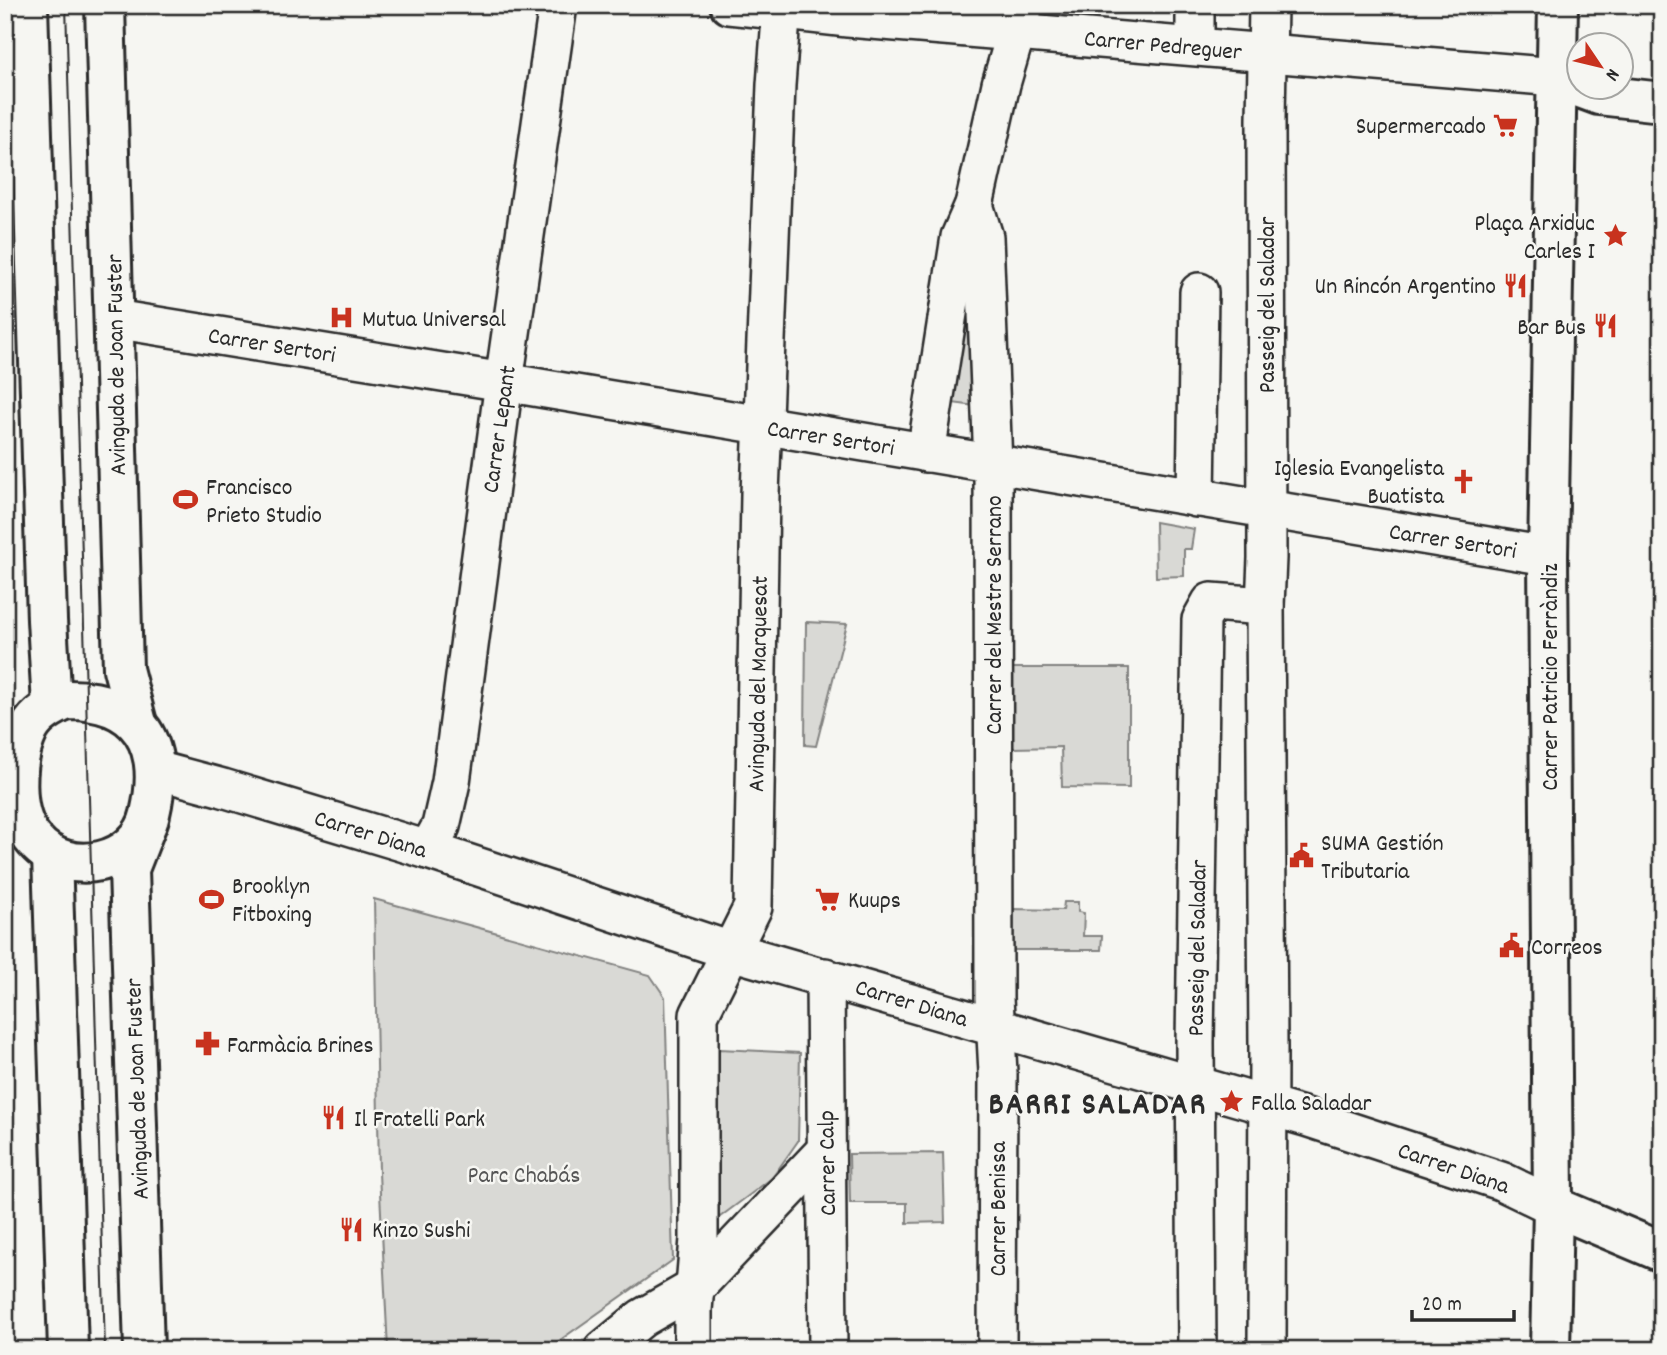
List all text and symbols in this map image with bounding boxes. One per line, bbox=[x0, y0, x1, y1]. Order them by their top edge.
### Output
street label: Carrer Pedreguer bbox=[1082, 23, 1243, 71]
north arrow bbox=[1566, 32, 1636, 102]
text: N bbox=[1597, 62, 1625, 85]
place label: Supermercado bbox=[1356, 111, 1486, 145]
supermarket icon: Supermercado bbox=[1492, 111, 1520, 139]
place label: Plaça Arxiduc Carles I bbox=[1474, 208, 1596, 270]
street label: Passeig del Saladar bbox=[1252, 217, 1286, 393]
place icon: Plaça Arxiduc Carles I bbox=[1601, 222, 1629, 250]
street label: Avinguda de Joan Fuster bbox=[99, 254, 137, 476]
place label: Un Rincón Argentino bbox=[1315, 271, 1496, 305]
restaurant icon: Un Rincón Argentino bbox=[1502, 271, 1530, 299]
hospital icon: Mutua Universal bbox=[328, 304, 356, 332]
place label: Mutua Universal bbox=[362, 304, 506, 338]
place label: Bar Bus bbox=[1517, 312, 1586, 346]
restaurant icon: Bar Bus bbox=[1592, 312, 1620, 340]
street label: Carrer Sertori bbox=[205, 320, 338, 374]
street label: Carrer Lepant bbox=[475, 363, 527, 495]
street label: Carrer Sertori bbox=[764, 413, 897, 467]
place label: Iglesia Evangelista Buatista bbox=[1274, 453, 1445, 515]
church icon: Iglesia Evangelista Buatista bbox=[1450, 467, 1478, 495]
place label: Francisco Prieto Studio bbox=[206, 472, 322, 534]
sports icon: Francisco Prieto Studio bbox=[172, 486, 200, 514]
street label: Carrer del Mestre Serrano bbox=[979, 495, 1013, 735]
street label: Carrer Sertori bbox=[1386, 516, 1519, 570]
street label: Carrer Patricio Ferràndiz bbox=[1535, 563, 1569, 791]
street label: Avinguda del Marquesat bbox=[741, 575, 779, 793]
street label: Carrer Diana bbox=[310, 803, 431, 869]
place label: SUMA Gestión Tributaria bbox=[1321, 828, 1444, 890]
public building icon: SUMA Gestión Tributaria bbox=[1287, 842, 1315, 870]
street label: Passeig del Saladar bbox=[1180, 859, 1218, 1037]
place label: Brooklyn Fitboxing bbox=[232, 871, 312, 933]
sports icon: Brooklyn Fitboxing bbox=[198, 885, 226, 913]
supermarket icon: Kuups bbox=[814, 885, 842, 913]
place label: Kuups bbox=[848, 885, 901, 919]
public building icon: Correos bbox=[1497, 932, 1525, 960]
place label: Correos bbox=[1531, 932, 1603, 966]
street label: Carrer Diana bbox=[851, 972, 972, 1038]
street label: Avinguda de Joan Fuster bbox=[118, 978, 160, 1200]
pharmacy icon: Farmàcia Brines bbox=[193, 1030, 221, 1058]
place label: Farmàcia Brines bbox=[227, 1030, 374, 1064]
district label: BARRI SALADAR bbox=[989, 1084, 1207, 1130]
place icon: Falla Saladar bbox=[1217, 1088, 1245, 1116]
place label: Falla Saladar bbox=[1251, 1088, 1371, 1122]
restaurant icon: Il Fratelli Park bbox=[320, 1104, 348, 1132]
place label: Il Fratelli Park bbox=[354, 1104, 485, 1138]
street label: Carrer Calp bbox=[811, 1110, 847, 1216]
street label: Carrer Diana bbox=[1393, 1135, 1514, 1205]
street label: Carrer Benissa bbox=[983, 1141, 1017, 1276]
park label: Parc Chabás bbox=[468, 1160, 580, 1194]
restaurant icon: Kinzo Sushi bbox=[338, 1215, 366, 1243]
place label: Kinzo Sushi bbox=[372, 1215, 470, 1249]
scale bar bbox=[1412, 1278, 1513, 1322]
text: 20 m bbox=[1422, 1291, 1462, 1321]

